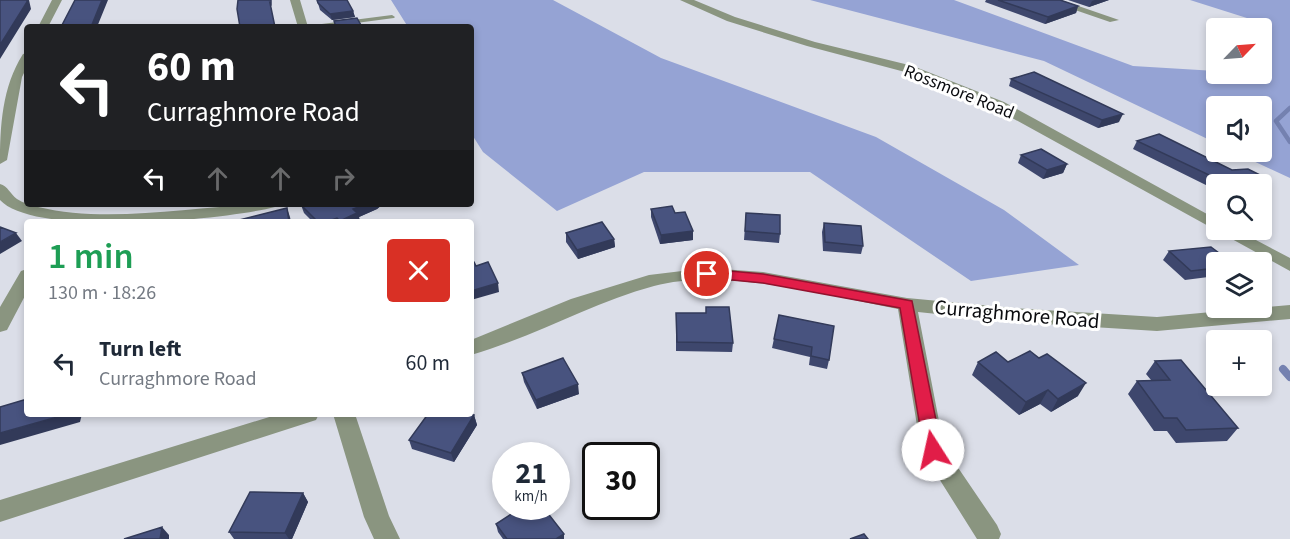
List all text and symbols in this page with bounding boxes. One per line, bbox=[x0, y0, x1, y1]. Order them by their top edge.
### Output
north arrow bbox=[1206, 18, 1272, 84]
map controls bbox=[1206, 18, 1272, 396]
text: 60 m bbox=[147, 37, 236, 97]
icon: left bbox=[48, 48, 126, 126]
street label: Rossmore Road bbox=[900, 59, 1018, 125]
text: Curraghmore Road bbox=[147, 93, 360, 132]
button: sound bbox=[1206, 96, 1272, 162]
icon: left bbox=[138, 162, 171, 195]
icon: ahead bbox=[201, 162, 234, 195]
icon: ahead bbox=[264, 162, 297, 195]
icon: right bbox=[327, 162, 360, 195]
button: search bbox=[1206, 174, 1272, 240]
text: 1 min bbox=[48, 231, 134, 282]
button: close bbox=[387, 239, 450, 302]
pin bbox=[681, 248, 732, 299]
button: layers bbox=[1206, 252, 1272, 318]
icon: arrive bbox=[690, 257, 723, 290]
text: 130 m · 18:26 bbox=[48, 279, 156, 307]
street label: Curraghmore Road bbox=[933, 292, 1101, 336]
button: + bbox=[1206, 330, 1272, 396]
text: Turn left bbox=[99, 333, 181, 365]
icon: left bbox=[48, 347, 81, 380]
text: 60 m bbox=[405, 347, 450, 379]
text: Curraghmore Road bbox=[99, 365, 257, 393]
position arrow bbox=[901, 418, 965, 482]
speed limit sign: 30 bbox=[582, 442, 660, 520]
text: 21 bbox=[515, 452, 547, 495]
text: km/h bbox=[514, 486, 548, 507]

